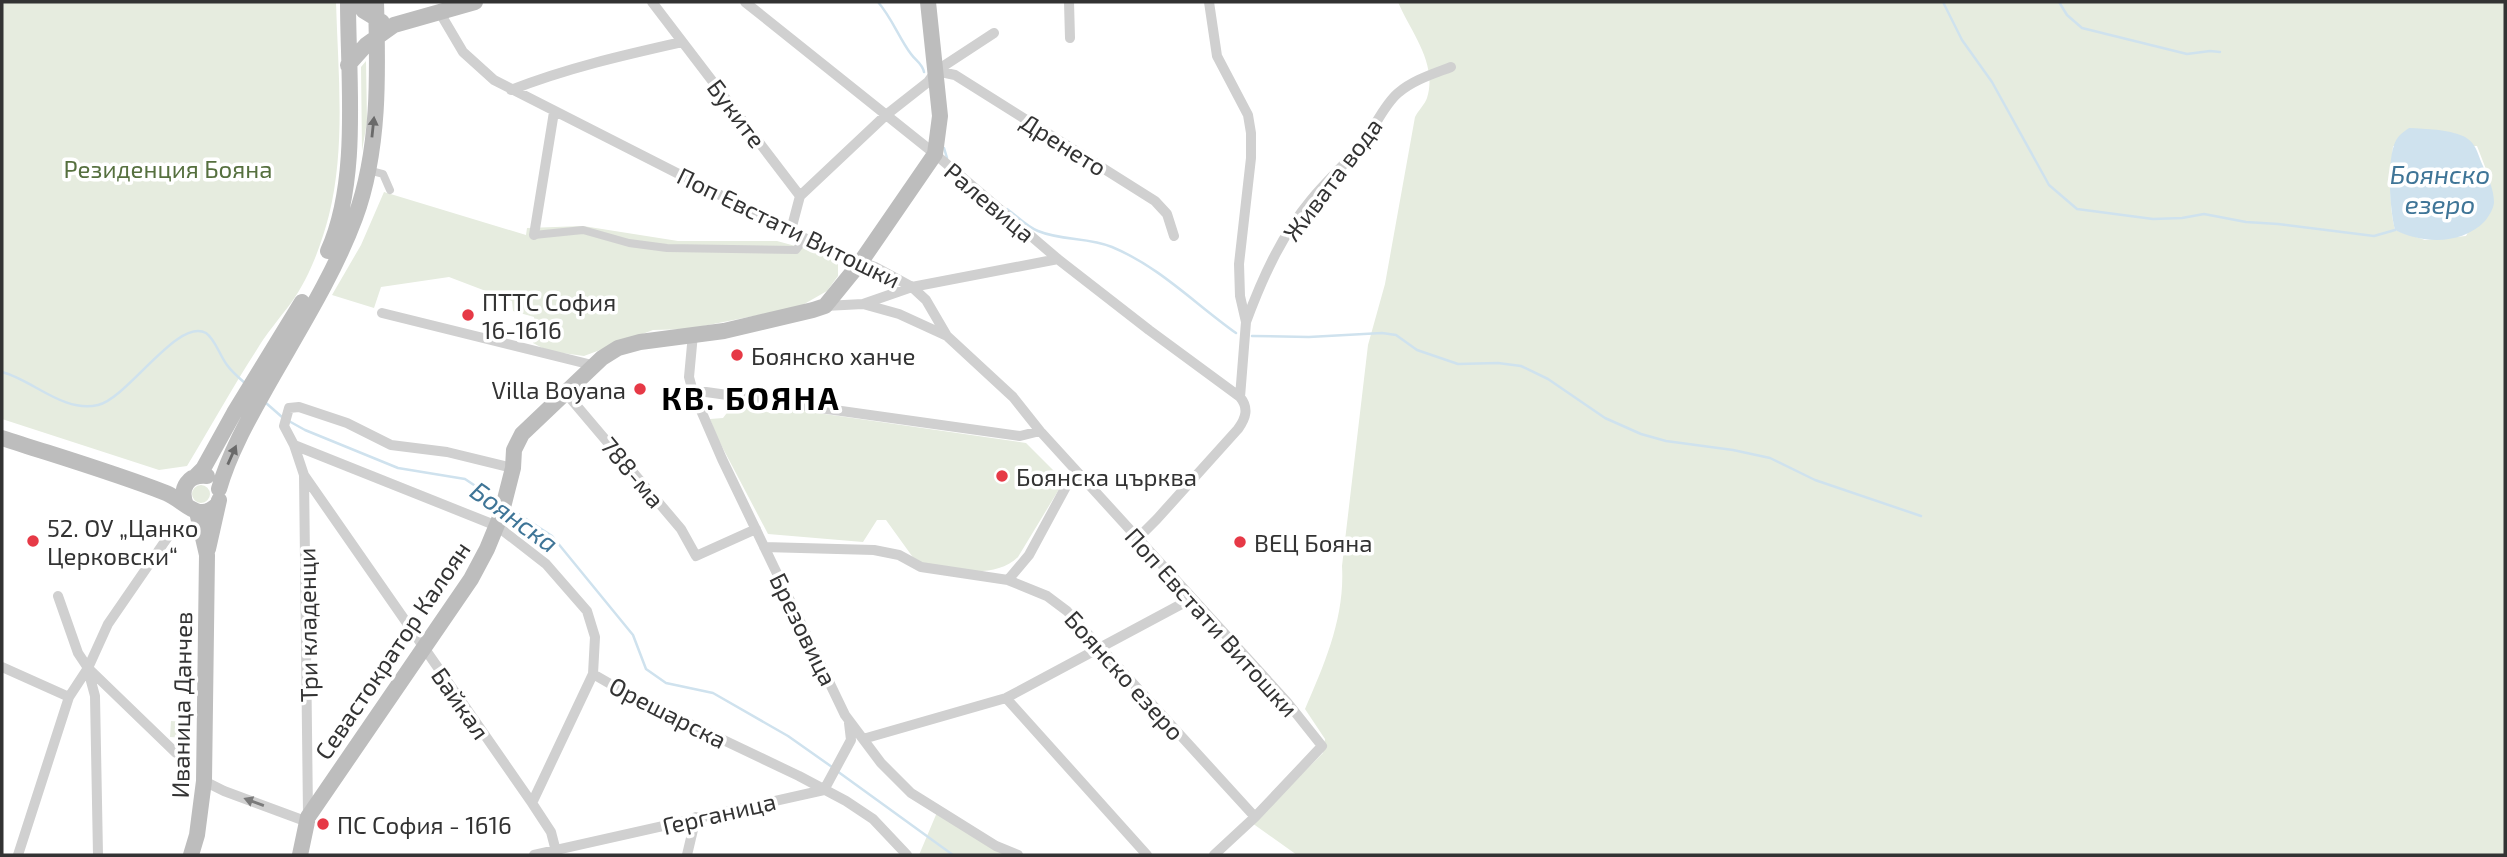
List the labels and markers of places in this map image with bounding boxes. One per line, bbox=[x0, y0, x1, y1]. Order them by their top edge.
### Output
place label: ПТТС София 16-1616 bbox=[482, 287, 616, 344]
marker: ПТТС София 16-1616 bbox=[460, 307, 476, 323]
place label: Боянско ханче bbox=[751, 341, 915, 370]
marker: Боянско ханче bbox=[729, 347, 745, 363]
place label: Villa Boyana bbox=[491, 375, 626, 404]
marker: Villa Boyana bbox=[632, 381, 648, 397]
place label: Боянска църква bbox=[1016, 462, 1197, 491]
marker: Боянска църква bbox=[994, 468, 1010, 484]
place label: 52. ОУ „Цанко Церковски“ bbox=[47, 513, 198, 570]
place label: ВЕЦ Бояна bbox=[1254, 528, 1373, 557]
marker: 52. ОУ „Цанко Церковски“ bbox=[25, 533, 41, 549]
marker: ВЕЦ Бояна bbox=[1232, 534, 1248, 550]
place label: ПС София - 1616 bbox=[337, 810, 512, 839]
marker: ПС София - 1616 bbox=[315, 816, 331, 832]

